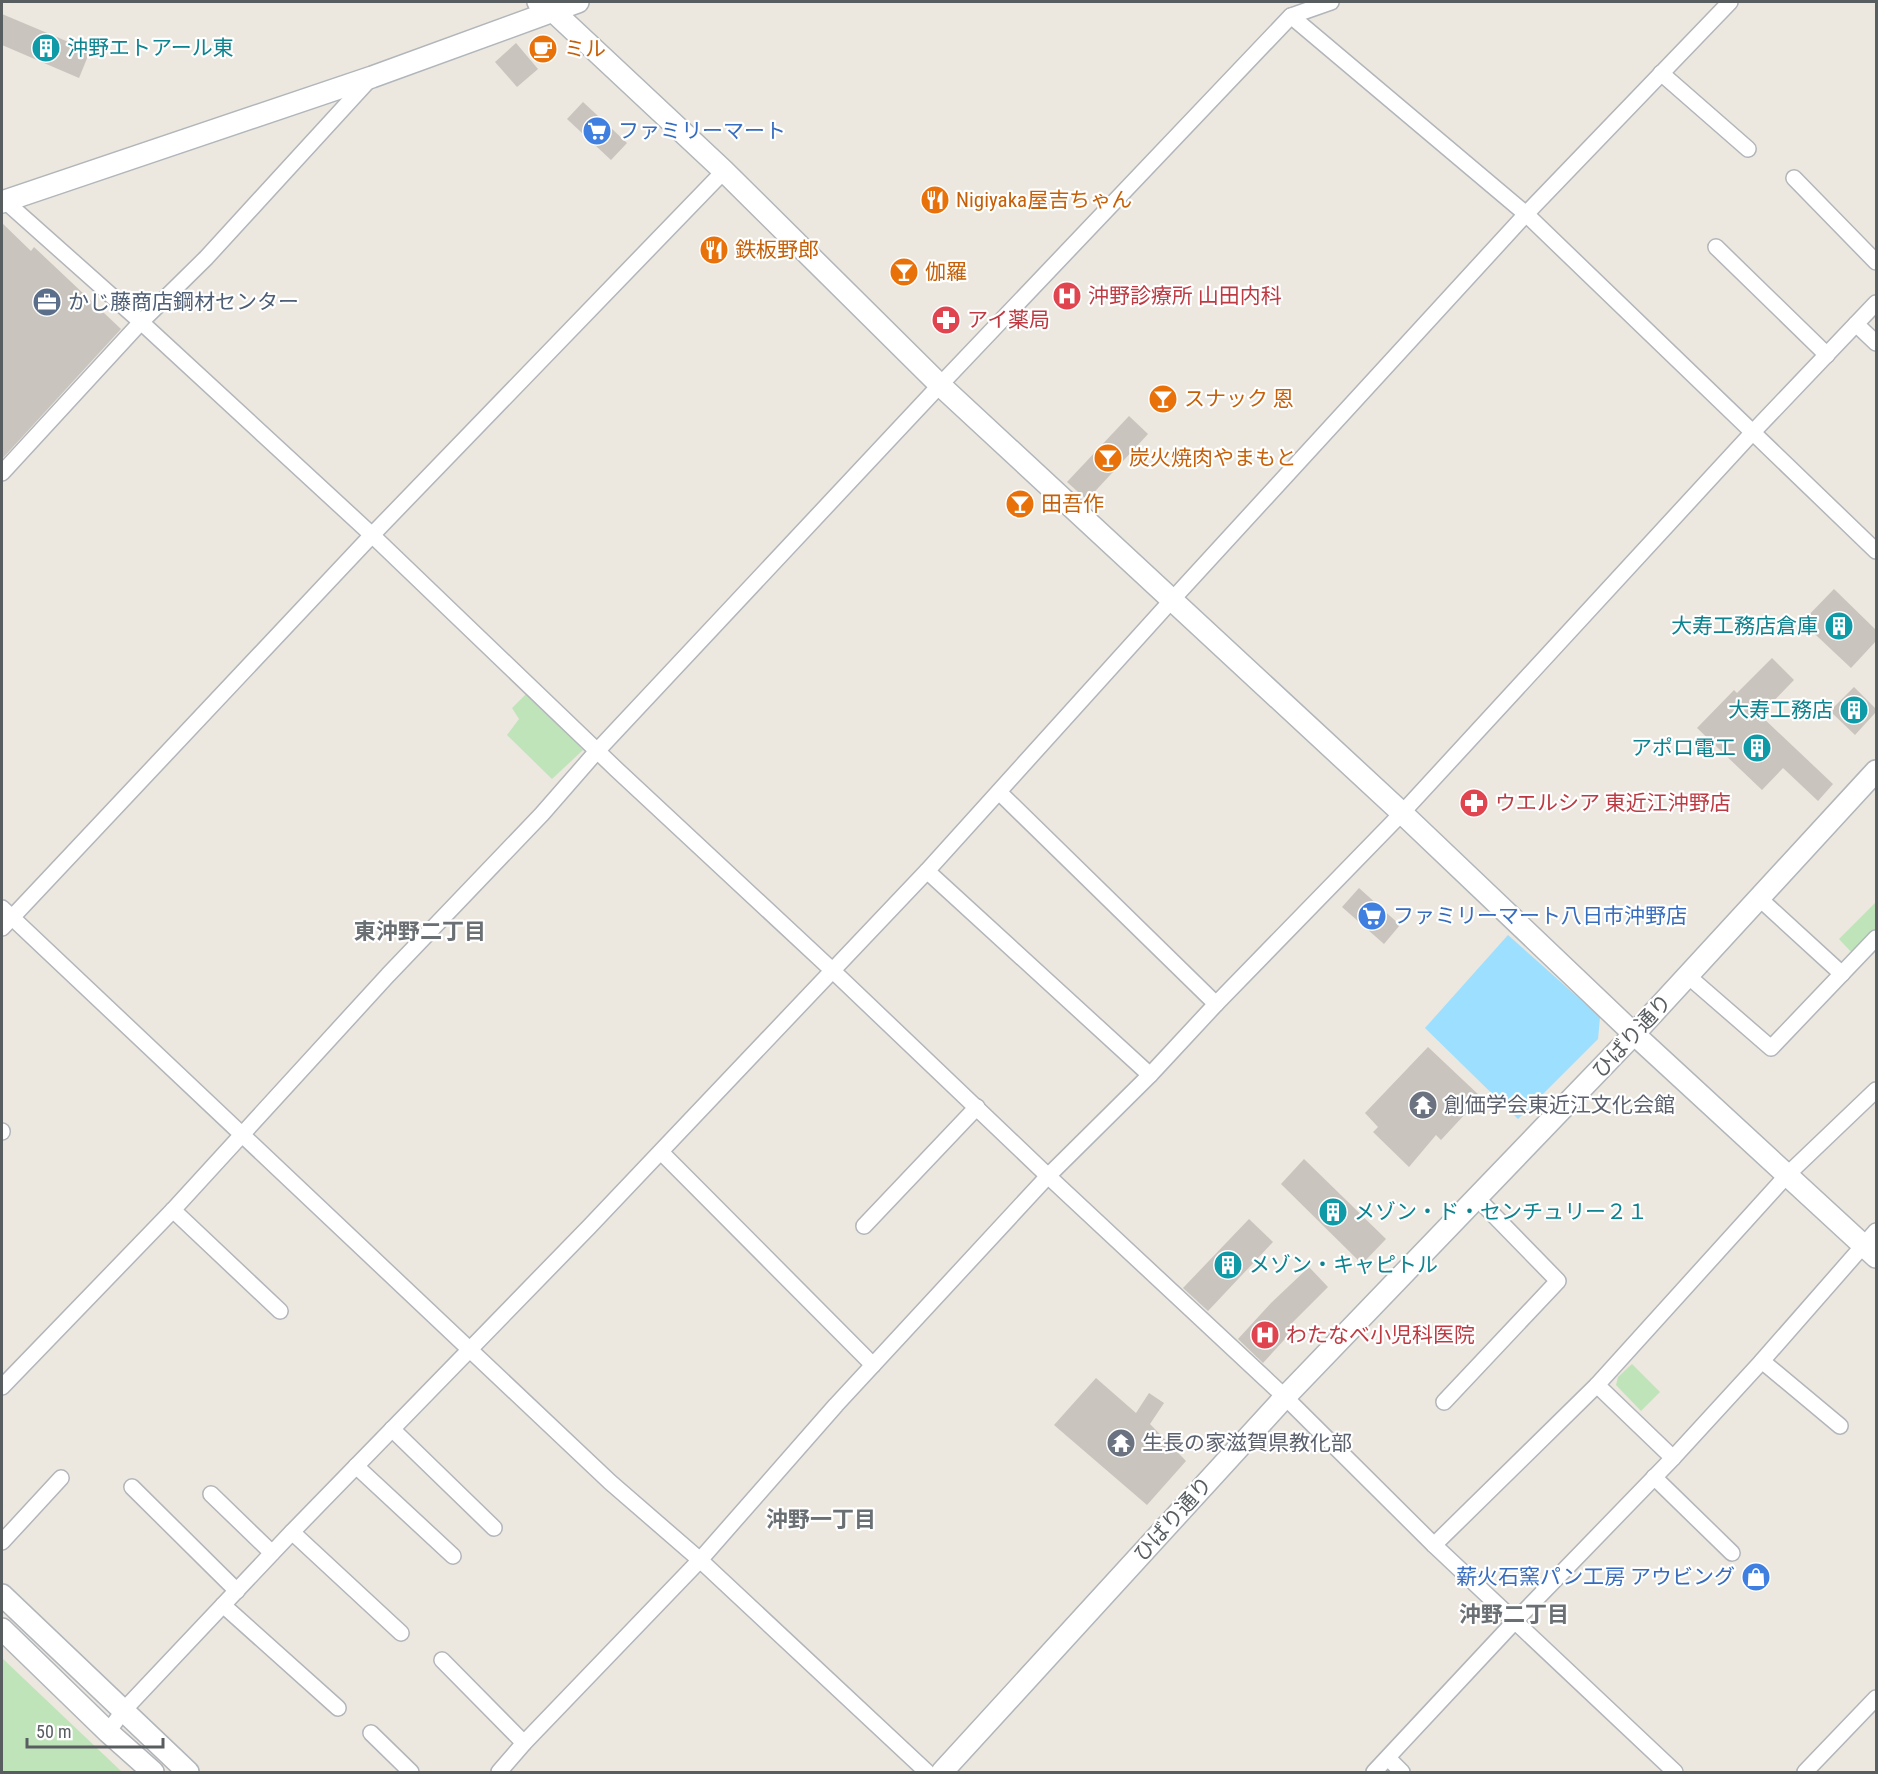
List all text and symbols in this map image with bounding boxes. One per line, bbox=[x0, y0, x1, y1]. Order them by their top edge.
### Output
building icon: 沖野エトアール東 bbox=[30, 32, 62, 64]
cafe icon: ミル bbox=[527, 33, 559, 65]
place label: 沖野エトアール東 bbox=[67, 36, 234, 60]
place label: ミル bbox=[564, 37, 606, 61]
supermarket icon: ファミリーマート bbox=[581, 115, 613, 147]
place label: ファミリーマート bbox=[618, 119, 786, 143]
restaurant icon: Nigiyaka屋吉ちゃん bbox=[919, 184, 951, 216]
place label: Nigiyaka屋吉ちゃん bbox=[956, 188, 1132, 212]
restaurant icon: 鉄板野郎 bbox=[698, 234, 730, 266]
place label: 鉄板野郎 bbox=[735, 238, 819, 262]
bar icon: 伽羅 bbox=[888, 256, 920, 288]
place label: 伽羅 bbox=[925, 260, 967, 284]
hospital icon: 沖野診療所 山田内科 bbox=[1051, 280, 1083, 312]
place label: 沖野診療所 山田内科 bbox=[1088, 284, 1282, 308]
office icon: かじ藤商店鋼材センター bbox=[31, 286, 63, 318]
place label: かじ藤商店鋼材センター bbox=[68, 290, 299, 314]
pharmacy icon: アイ薬局 bbox=[930, 304, 962, 336]
place label: アイ薬局 bbox=[967, 308, 1050, 332]
bar icon: スナック 恩 bbox=[1147, 383, 1179, 415]
place label: スナック 恩 bbox=[1184, 387, 1294, 411]
bar icon: 炭火焼肉やまもと bbox=[1092, 442, 1124, 474]
place label: 炭火焼肉やまもと bbox=[1129, 446, 1297, 470]
bar icon: 田吾作 bbox=[1004, 488, 1036, 520]
place label: 田吾作 bbox=[1041, 492, 1104, 516]
building icon: 大寿工務店倉庫 bbox=[1823, 610, 1855, 642]
place label: 大寿工務店倉庫 bbox=[1671, 614, 1818, 638]
building icon: 大寿工務店 bbox=[1838, 694, 1870, 726]
place label: 大寿工務店 bbox=[1728, 698, 1833, 722]
building icon: アポロ電工 bbox=[1741, 732, 1773, 764]
place label: アポロ電工 bbox=[1631, 736, 1736, 760]
pharmacy icon: ウエルシア 東近江沖野店 bbox=[1458, 787, 1490, 819]
place label: ウエルシア 東近江沖野店 bbox=[1495, 791, 1731, 815]
supermarket icon: ファミリーマート八日市沖野店 bbox=[1356, 900, 1388, 932]
place label: ファミリーマート八日市沖野店 bbox=[1393, 904, 1687, 928]
district label: 東沖野二丁目 bbox=[354, 919, 486, 944]
street label: ひばり通り bbox=[1587, 989, 1677, 1083]
temple icon: 創価学会東近江文化会館 bbox=[1407, 1089, 1439, 1121]
place label: 創価学会東近江文化会館 bbox=[1444, 1093, 1675, 1117]
building icon: メゾン・ド・センチュリー２１ bbox=[1317, 1196, 1349, 1228]
place label: メゾン・ド・センチュリー２１ bbox=[1354, 1200, 1648, 1224]
building icon: メゾン・キャピトル bbox=[1212, 1249, 1244, 1281]
place label: メゾン・キャピトル bbox=[1249, 1253, 1438, 1277]
hospital icon: わたなべ小児科医院 bbox=[1249, 1319, 1281, 1351]
place label: わたなべ小児科医院 bbox=[1286, 1323, 1475, 1347]
temple icon: 生長の家滋賀県教化部 bbox=[1105, 1427, 1137, 1459]
place label: 生長の家滋賀県教化部 bbox=[1142, 1431, 1352, 1455]
street label: ひばり通り bbox=[1129, 1472, 1217, 1566]
district label: 沖野一丁目 bbox=[766, 1507, 876, 1532]
shop icon: 薪火石窯パン工房 アウビング bbox=[1740, 1561, 1772, 1593]
place label: 薪火石窯パン工房 アウビング bbox=[1456, 1565, 1735, 1589]
district label: 沖野二丁目 bbox=[1459, 1602, 1569, 1627]
scale bar bbox=[27, 1711, 164, 1749]
text: 50 m bbox=[36, 1721, 71, 1742]

